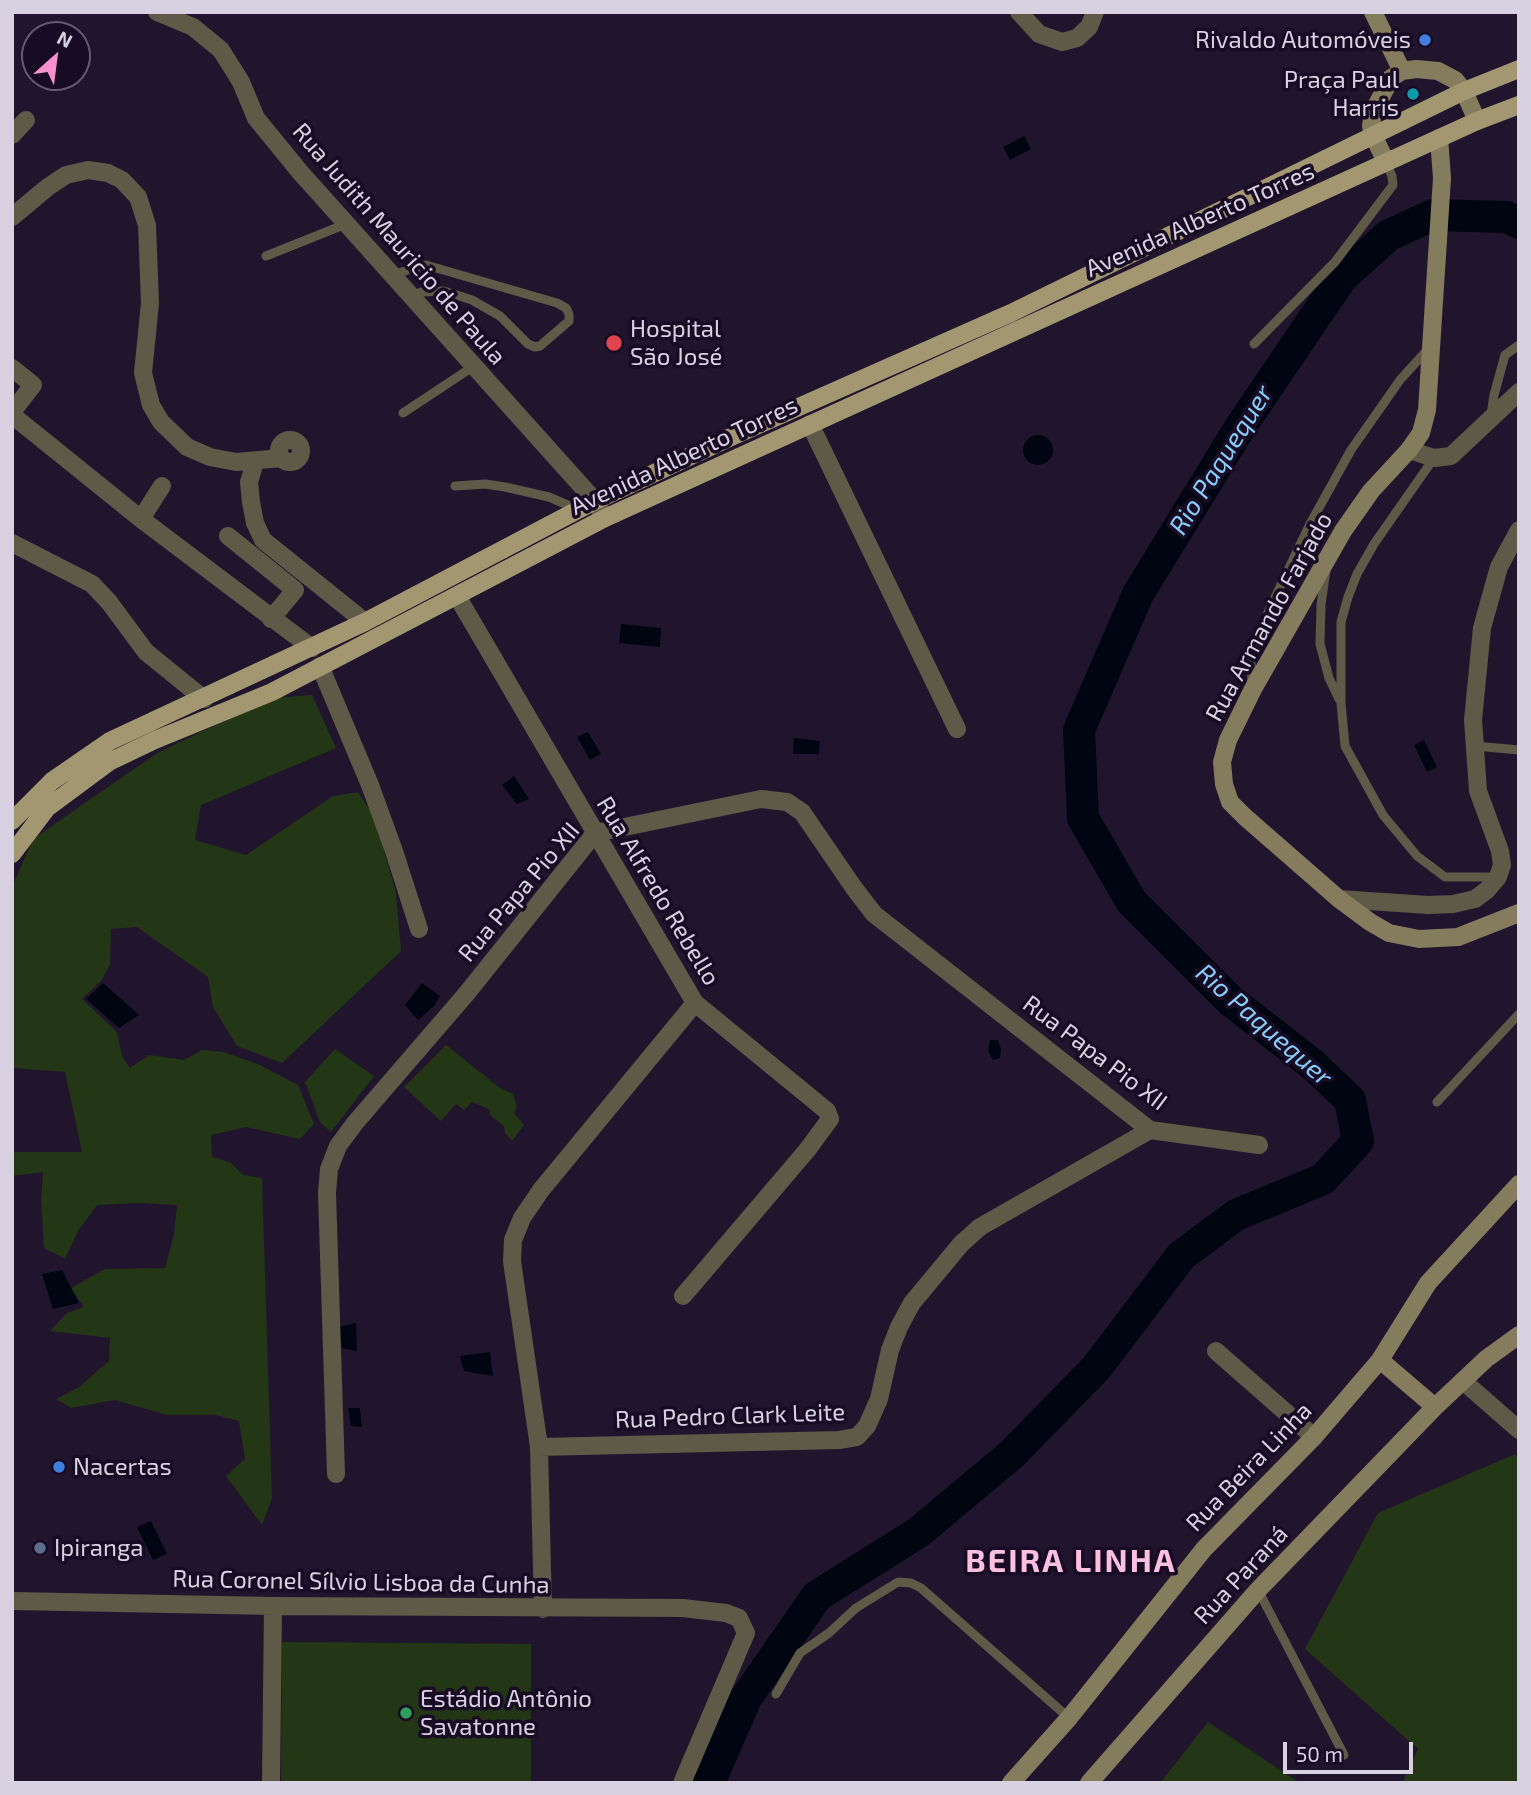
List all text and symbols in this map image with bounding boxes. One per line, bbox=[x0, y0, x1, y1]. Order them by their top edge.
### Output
north arrow bbox=[21, 21, 91, 91]
text: N bbox=[54, 25, 77, 52]
place label: Rivaldo Automóveis bbox=[1195, 26, 1411, 54]
marker: Rivaldo Automóveis bbox=[1417, 32, 1433, 48]
place label: Praça Paul Harris bbox=[1284, 66, 1399, 122]
marker: Praça Paul Harris bbox=[1405, 86, 1421, 102]
street label: Rua Judith Mauricio de Paula bbox=[286, 117, 512, 371]
street label: Avenida Alberto Torres bbox=[1081, 157, 1319, 283]
place label: Hospital São José bbox=[630, 315, 722, 371]
marker: Hospital São José bbox=[604, 333, 624, 353]
water label: Rio Paquequer bbox=[1163, 379, 1279, 541]
street label: Avenida Alberto Torres bbox=[566, 391, 802, 521]
street label: Rua Armando Farjado bbox=[1200, 508, 1338, 726]
street label: Rua Alfredo Rebello bbox=[590, 791, 726, 991]
street label: Rua Papa Pio XII bbox=[452, 816, 586, 968]
water label: Rio Paquequer bbox=[1189, 957, 1339, 1093]
street label: Rua Papa Pio XII bbox=[1017, 989, 1173, 1117]
street label: Rua Beira Linha bbox=[1180, 1396, 1318, 1538]
street label: Rua Pedro Clark Leite bbox=[614, 1398, 846, 1434]
place label: Nacertas bbox=[73, 1453, 172, 1481]
marker: Nacertas bbox=[51, 1459, 67, 1475]
street label: Rua Paraná bbox=[1188, 1520, 1294, 1630]
place label: Ipiranga bbox=[54, 1534, 143, 1562]
marker: Ipiranga bbox=[32, 1540, 48, 1556]
district label: BEIRA LINHA bbox=[967, 1542, 1175, 1580]
street label: Rua Coronel Sílvio Lisboa da Cunha bbox=[172, 1564, 550, 1600]
place label: Estádio Antônio Savatonne bbox=[420, 1685, 592, 1741]
marker: Estádio Antônio Savatonne bbox=[398, 1705, 414, 1721]
scale bar bbox=[1286, 1728, 1416, 1772]
text: 50 m bbox=[1296, 1741, 1343, 1766]

